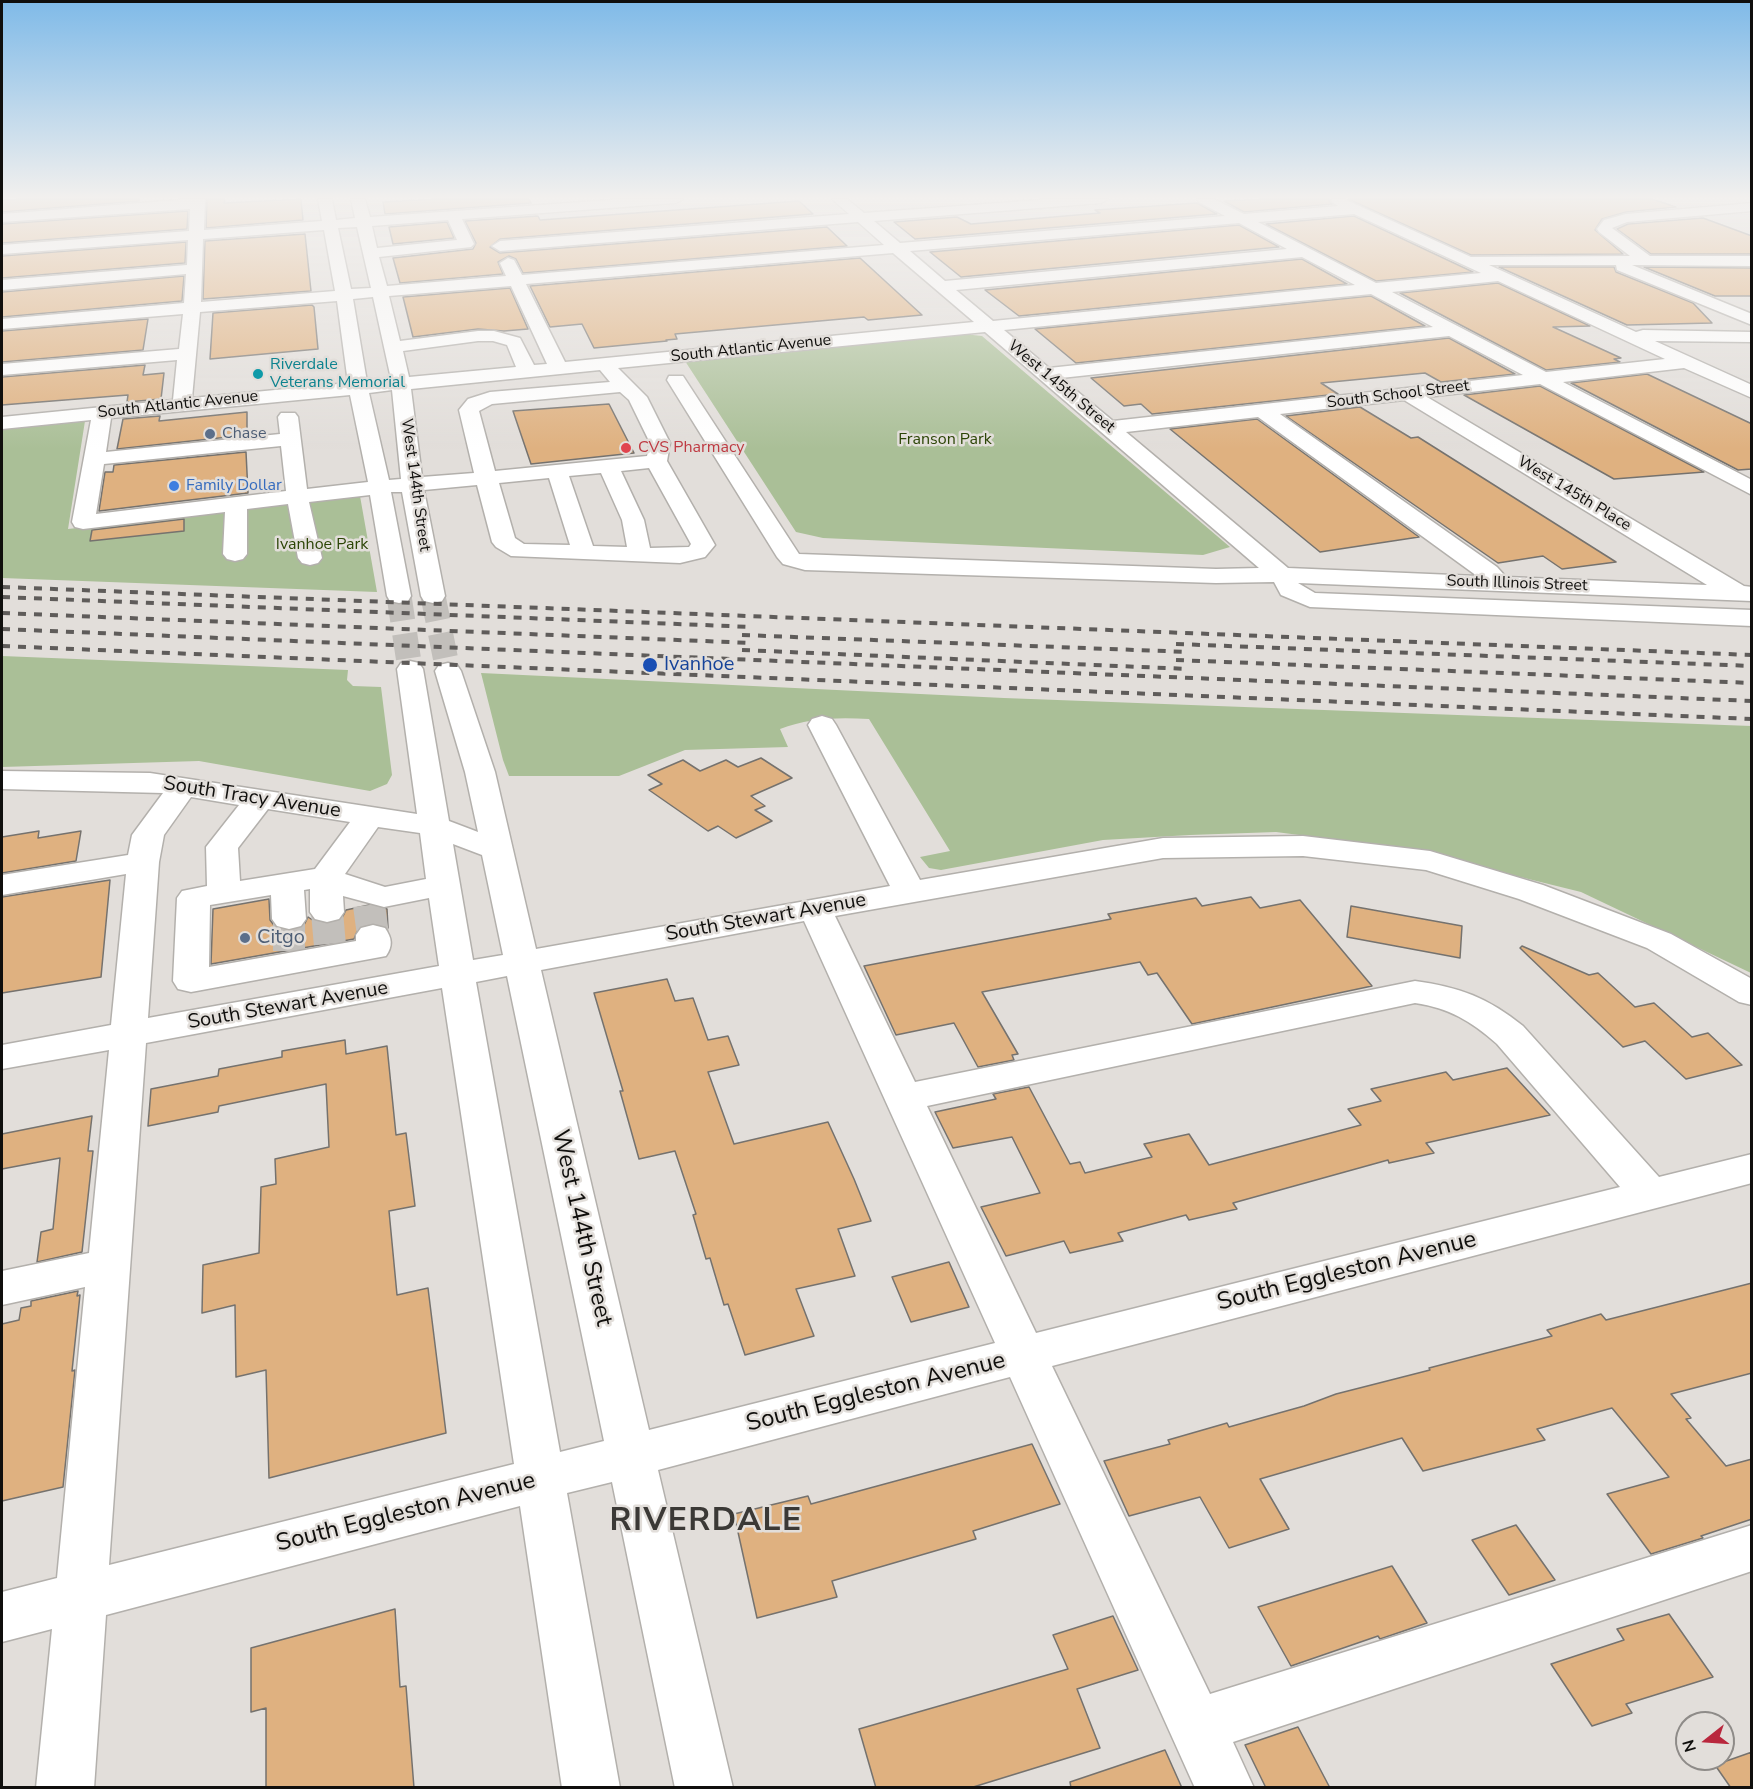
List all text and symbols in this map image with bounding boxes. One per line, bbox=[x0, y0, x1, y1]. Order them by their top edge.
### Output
street label: South Atlantic Avenue bbox=[670, 331, 832, 367]
street label: West 145th Street bbox=[1004, 337, 1118, 437]
place label: Riverdale Veterans Memorial bbox=[270, 355, 405, 393]
marker: Riverdale Veterans Memorial bbox=[251, 367, 265, 381]
street label: South School Street bbox=[1326, 377, 1470, 413]
street label: South Atlantic Avenue bbox=[97, 387, 259, 423]
street label: West 144th Street bbox=[396, 417, 434, 553]
place label: Chase bbox=[222, 424, 267, 444]
marker: Chase bbox=[203, 427, 217, 441]
park label: Franson Park bbox=[898, 430, 992, 450]
place label: CVS Pharmacy bbox=[638, 438, 745, 458]
marker: CVS Pharmacy bbox=[619, 441, 633, 455]
street label: West 145th Place bbox=[1514, 452, 1634, 536]
place label: Family Dollar bbox=[186, 476, 282, 496]
marker: Family Dollar bbox=[167, 479, 181, 493]
park label: Ivanhoe Park bbox=[276, 535, 368, 555]
street label: South Illinois Street bbox=[1446, 572, 1588, 596]
place label: Ivanhoe bbox=[664, 653, 734, 677]
marker: Ivanhoe bbox=[641, 656, 659, 674]
street label: South Tracy Avenue bbox=[162, 772, 342, 824]
street label: South Stewart Avenue bbox=[664, 889, 868, 947]
place label: Citgo bbox=[257, 926, 305, 950]
marker: Citgo bbox=[238, 931, 252, 945]
street label: South Stewart Avenue bbox=[186, 977, 390, 1035]
street label: West 144th Street bbox=[544, 1127, 618, 1329]
street label: South Eggleston Avenue bbox=[1214, 1226, 1480, 1318]
street label: South Eggleston Avenue bbox=[743, 1347, 1009, 1439]
street label: South Eggleston Avenue bbox=[273, 1467, 539, 1559]
district label: RIVERDALE bbox=[609, 1503, 803, 1541]
north arrow bbox=[1675, 1711, 1735, 1771]
text: N bbox=[1677, 1737, 1702, 1755]

